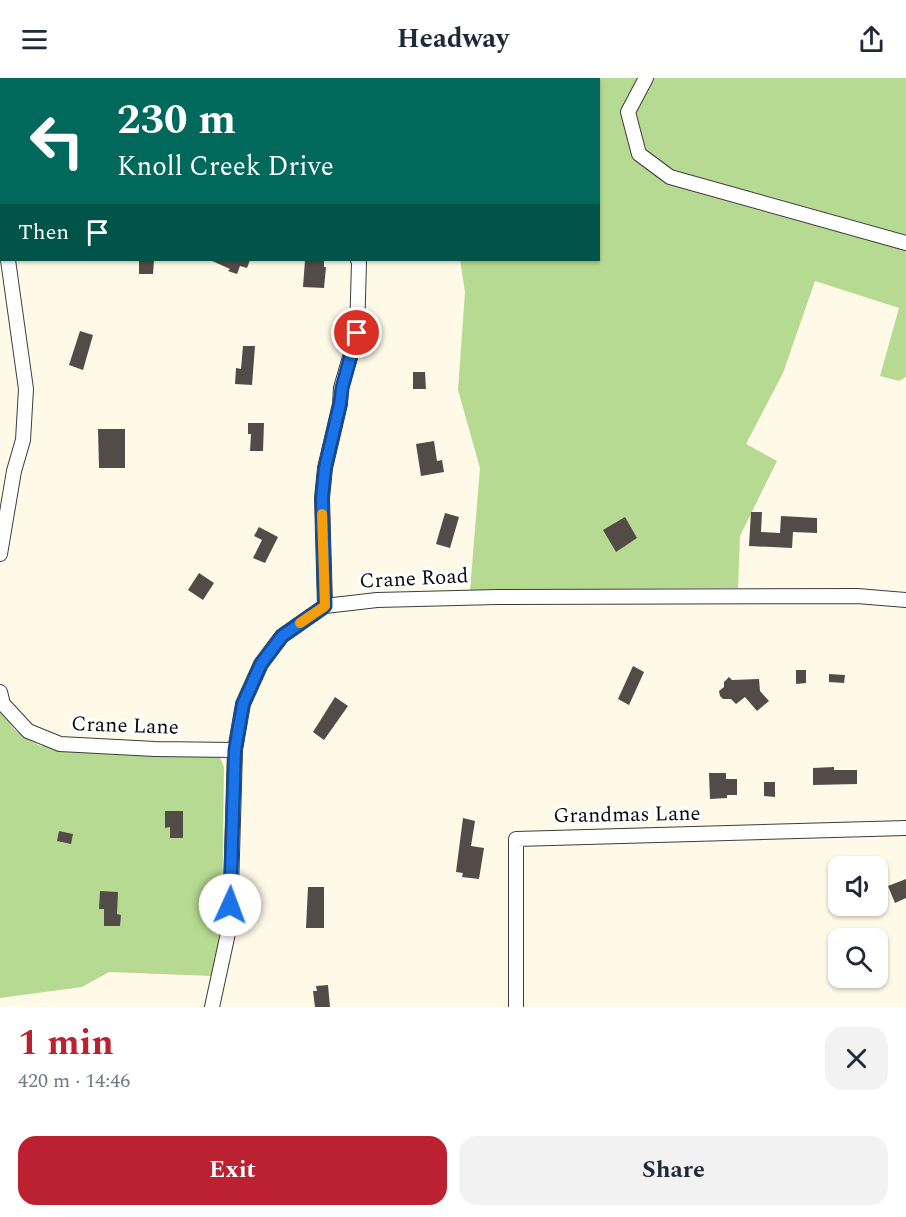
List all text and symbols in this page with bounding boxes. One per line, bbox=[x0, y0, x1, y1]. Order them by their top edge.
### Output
text: Headway bbox=[397, 18, 509, 60]
icon: menu bbox=[18, 23, 51, 56]
icon: share bbox=[855, 23, 888, 56]
text: 230 m bbox=[117, 89, 236, 152]
icon: left bbox=[18, 102, 96, 180]
text: Knoll Creek Drive bbox=[117, 146, 334, 188]
text: Then bbox=[18, 216, 69, 249]
icon: arrive bbox=[81, 216, 114, 249]
pin bbox=[331, 307, 382, 358]
icon: arrive bbox=[340, 316, 373, 349]
street label: Crane Road bbox=[359, 560, 469, 598]
street label: Crane Lane bbox=[71, 708, 179, 744]
street label: Grandmas Lane bbox=[553, 798, 701, 832]
map controls bbox=[828, 856, 888, 988]
button: sound bbox=[828, 856, 888, 916]
position arrow bbox=[198, 873, 262, 937]
button: search bbox=[828, 928, 888, 988]
text: 1 min bbox=[18, 1016, 114, 1071]
button: close bbox=[825, 1027, 888, 1090]
text: 420 m · 14:46 bbox=[18, 1066, 130, 1096]
button: Exit bbox=[18, 1136, 447, 1205]
button: Share bbox=[459, 1136, 888, 1205]

